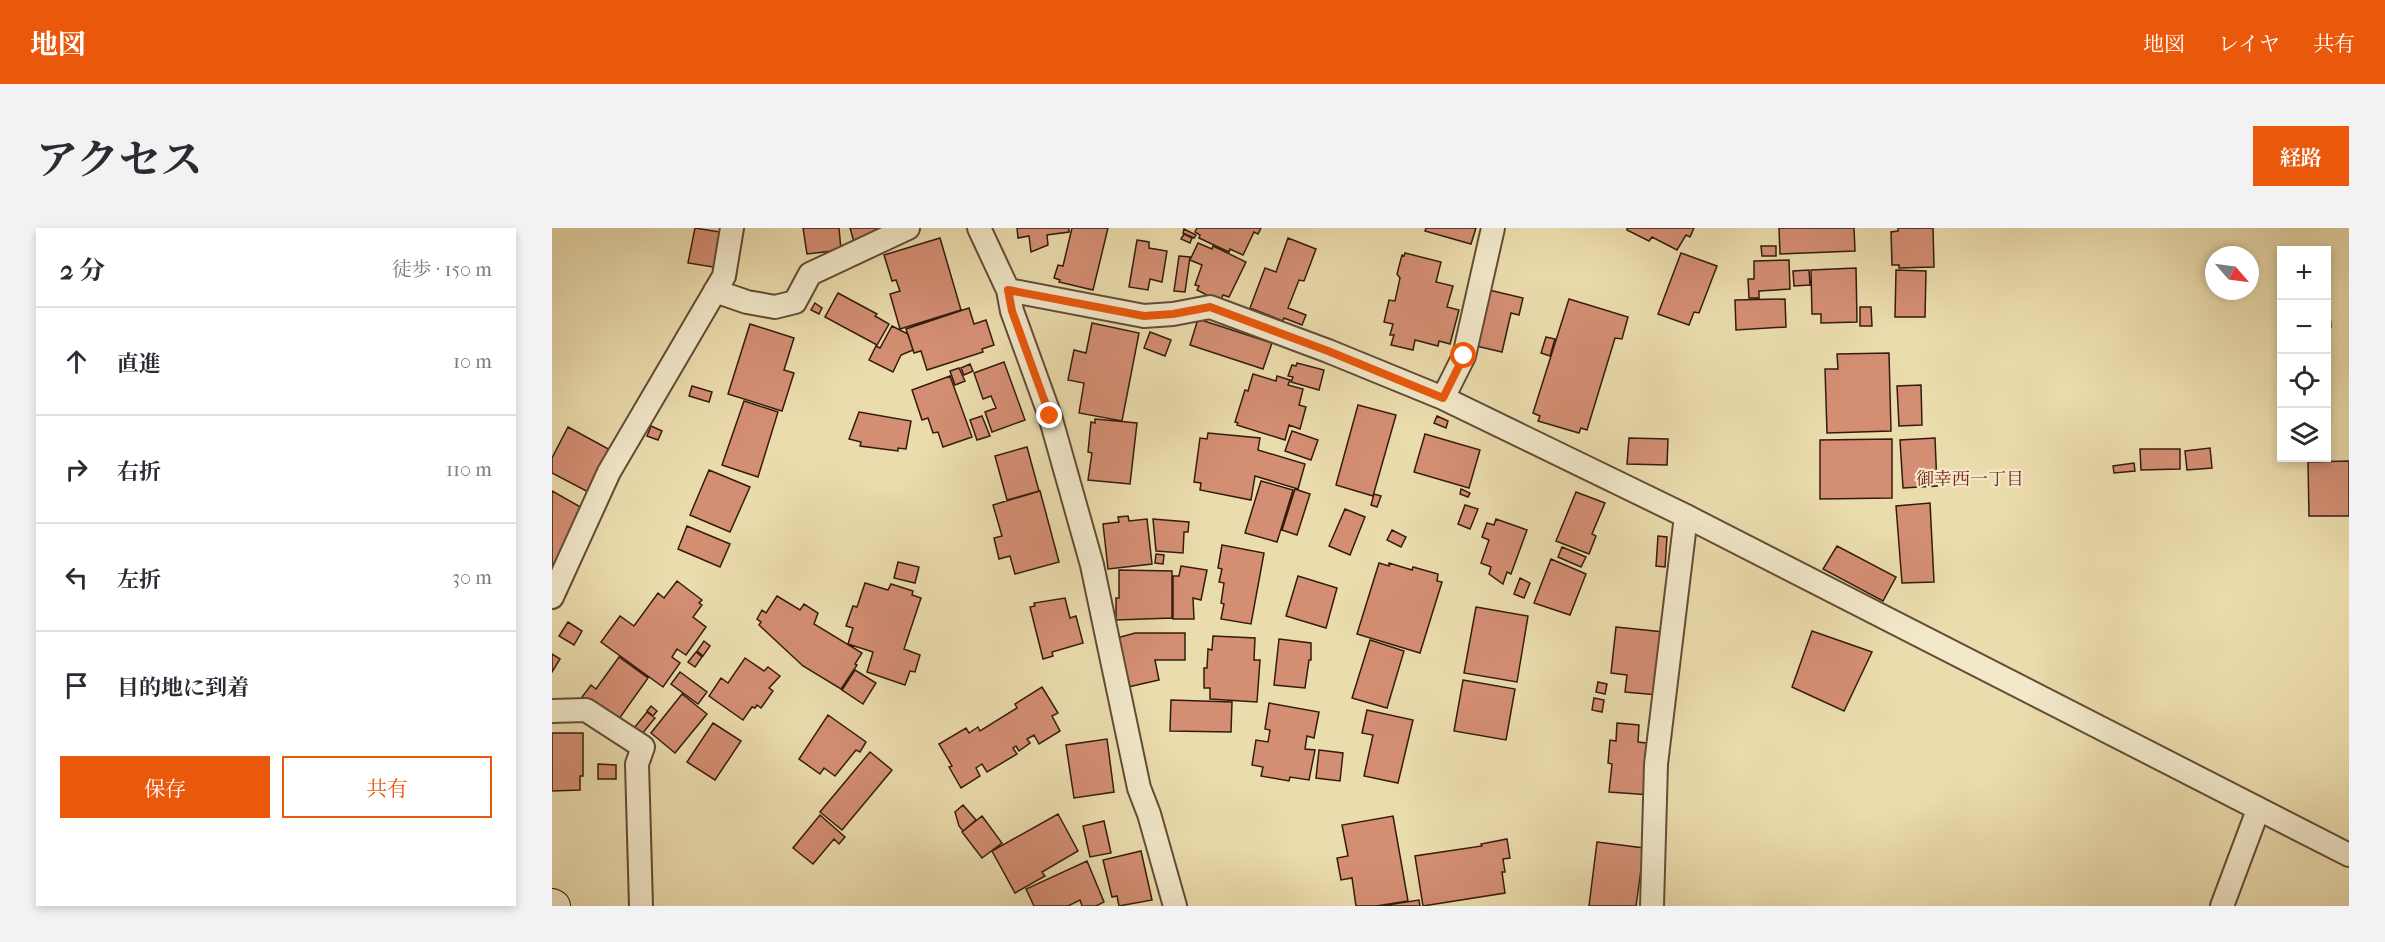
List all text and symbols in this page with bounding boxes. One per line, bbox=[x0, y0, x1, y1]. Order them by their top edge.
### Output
text: 地図 bbox=[30, 28, 86, 61]
text: 地図 bbox=[2143, 32, 2185, 56]
text: レイヤ bbox=[2218, 32, 2280, 56]
text: 共有 bbox=[2313, 32, 2355, 56]
button: 経路 bbox=[2253, 126, 2349, 186]
text: アクセス bbox=[36, 136, 203, 185]
north arrow bbox=[2205, 246, 2259, 300]
map controls bbox=[2277, 246, 2331, 462]
button: + bbox=[2277, 246, 2331, 300]
text: 2 分 bbox=[60, 255, 105, 286]
text: 徒歩 · 150 m bbox=[392, 258, 492, 281]
button: − bbox=[2277, 300, 2331, 354]
route start bbox=[1450, 342, 1476, 368]
icon: ahead bbox=[60, 345, 93, 378]
text: 10 m bbox=[453, 350, 492, 373]
text: 直進 bbox=[117, 351, 161, 377]
button: locate bbox=[2277, 354, 2331, 408]
route end bbox=[1036, 402, 1062, 428]
button: layers bbox=[2277, 408, 2331, 462]
icon: right bbox=[60, 453, 93, 486]
text: 110 m bbox=[446, 458, 492, 481]
text: 右折 bbox=[117, 459, 161, 485]
district label: 御幸西一丁目 bbox=[1916, 469, 2024, 490]
icon: left bbox=[60, 561, 93, 594]
text: 30 m bbox=[452, 566, 492, 589]
text: 左折 bbox=[117, 567, 161, 593]
icon: arrive bbox=[60, 669, 93, 702]
text: 目的地に到着 bbox=[117, 675, 249, 701]
button: 保存 bbox=[60, 756, 270, 818]
button: 共有 bbox=[282, 756, 492, 818]

